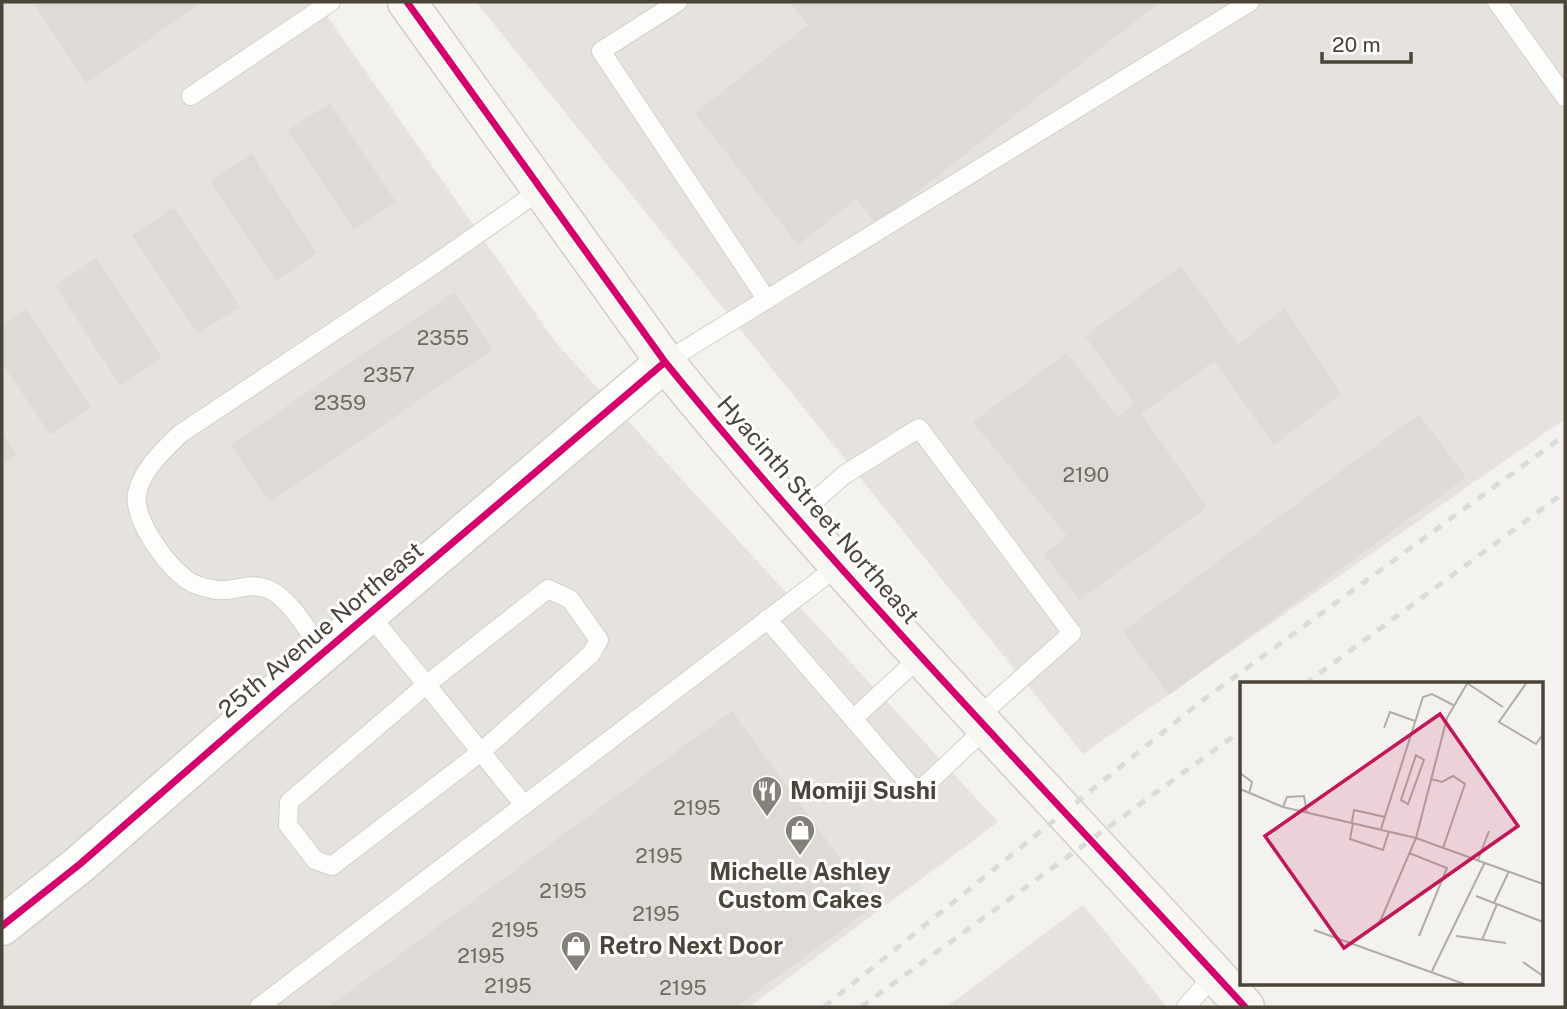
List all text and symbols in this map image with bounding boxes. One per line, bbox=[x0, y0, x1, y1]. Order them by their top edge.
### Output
scale bar bbox=[1322, 21, 1411, 65]
text: 20 m bbox=[1332, 32, 1381, 57]
house number: 2355 bbox=[417, 325, 469, 350]
house number: 2357 bbox=[363, 362, 415, 387]
house number: 2359 bbox=[314, 390, 366, 415]
street label: Hyacinth Street Northeast bbox=[712, 390, 925, 629]
house number: 2190 bbox=[1063, 462, 1109, 487]
street label: 25th Avenue Northeast bbox=[212, 535, 428, 723]
inset map bbox=[1240, 682, 1542, 984]
restaurant icon: Momiji Sushi bbox=[750, 774, 784, 818]
place label: Momiji Sushi bbox=[790, 776, 936, 804]
house number: 2195 bbox=[673, 795, 721, 820]
shop icon: Michelle Ashley Custom Cakes bbox=[783, 813, 817, 857]
house number: 2195 bbox=[635, 843, 683, 868]
place label: Michelle Ashley Custom Cakes bbox=[709, 857, 891, 913]
house number: 2195 bbox=[539, 878, 587, 903]
house number: 2195 bbox=[632, 901, 680, 926]
house number: 2195 bbox=[491, 917, 539, 942]
shop icon: Retro Next Door bbox=[559, 929, 593, 973]
place label: Retro Next Door bbox=[599, 931, 783, 959]
house number: 2195 bbox=[457, 943, 505, 968]
house number: 2195 bbox=[484, 973, 532, 998]
house number: 2195 bbox=[659, 975, 707, 1000]

